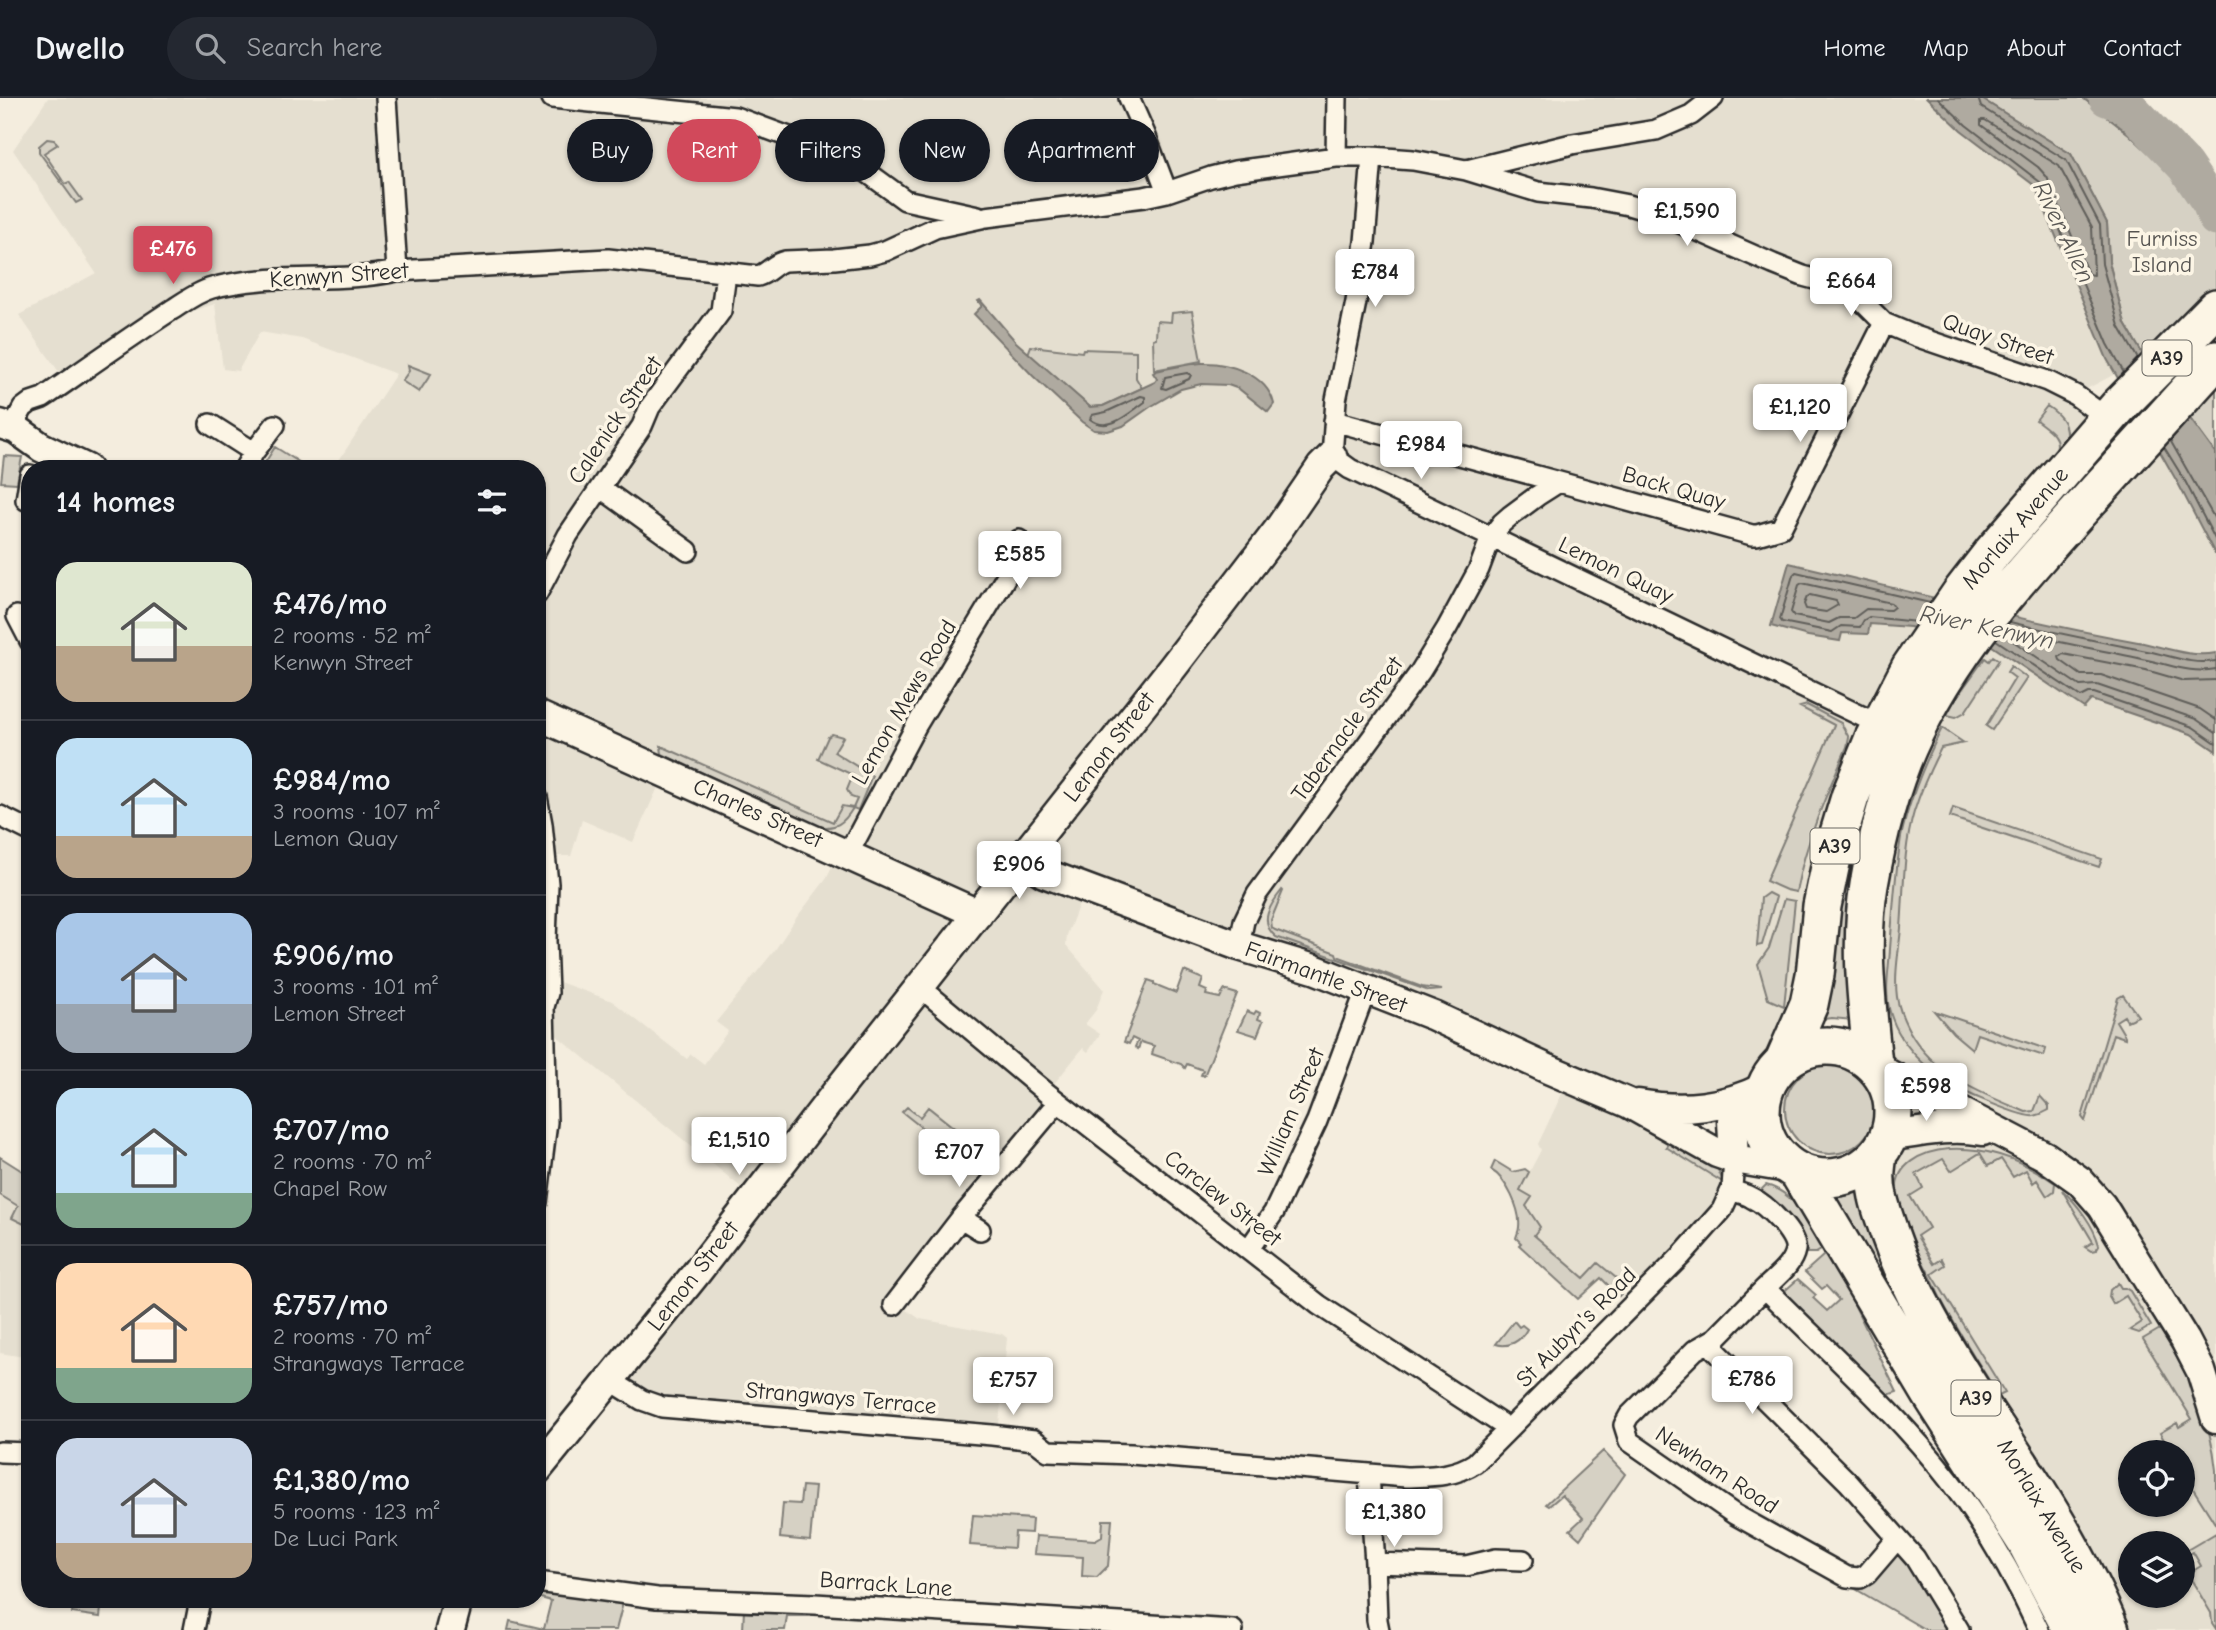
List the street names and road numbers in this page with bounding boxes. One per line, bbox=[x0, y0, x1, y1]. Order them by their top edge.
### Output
street label: Kenwyn Street bbox=[269, 257, 411, 293]
street label: Quay Street bbox=[1939, 307, 2058, 371]
road number: A39 bbox=[2142, 341, 2192, 376]
street label: Calenick Street bbox=[562, 350, 668, 489]
street label: Back Quay bbox=[1619, 460, 1729, 516]
street label: Morlaix Avenue bbox=[1956, 461, 2074, 595]
street label: Lemon Quay bbox=[1554, 531, 1678, 610]
street label: Lemon Mews Road bbox=[846, 615, 962, 789]
street label: Tabernacle Street bbox=[1285, 650, 1409, 807]
street label: Lemon Street bbox=[1058, 686, 1161, 807]
street label: Charles Street bbox=[689, 772, 828, 854]
road number: A39 bbox=[1811, 828, 1860, 864]
street label: Fairmantle Street bbox=[1241, 935, 1412, 1019]
street label: William Street bbox=[1252, 1043, 1331, 1180]
street label: Carclew Street bbox=[1159, 1144, 1288, 1253]
street label: Lemon Street bbox=[642, 1215, 745, 1336]
street label: St Aubyn's Road bbox=[1510, 1261, 1642, 1393]
street label: Strangways Terrace bbox=[744, 1376, 938, 1420]
road number: A39 bbox=[1952, 1380, 2000, 1416]
street label: Newham Road bbox=[1651, 1420, 1783, 1520]
street label: Morlaix Avenue bbox=[1991, 1434, 2093, 1578]
street label: Barrack Lane bbox=[819, 1566, 953, 1602]

